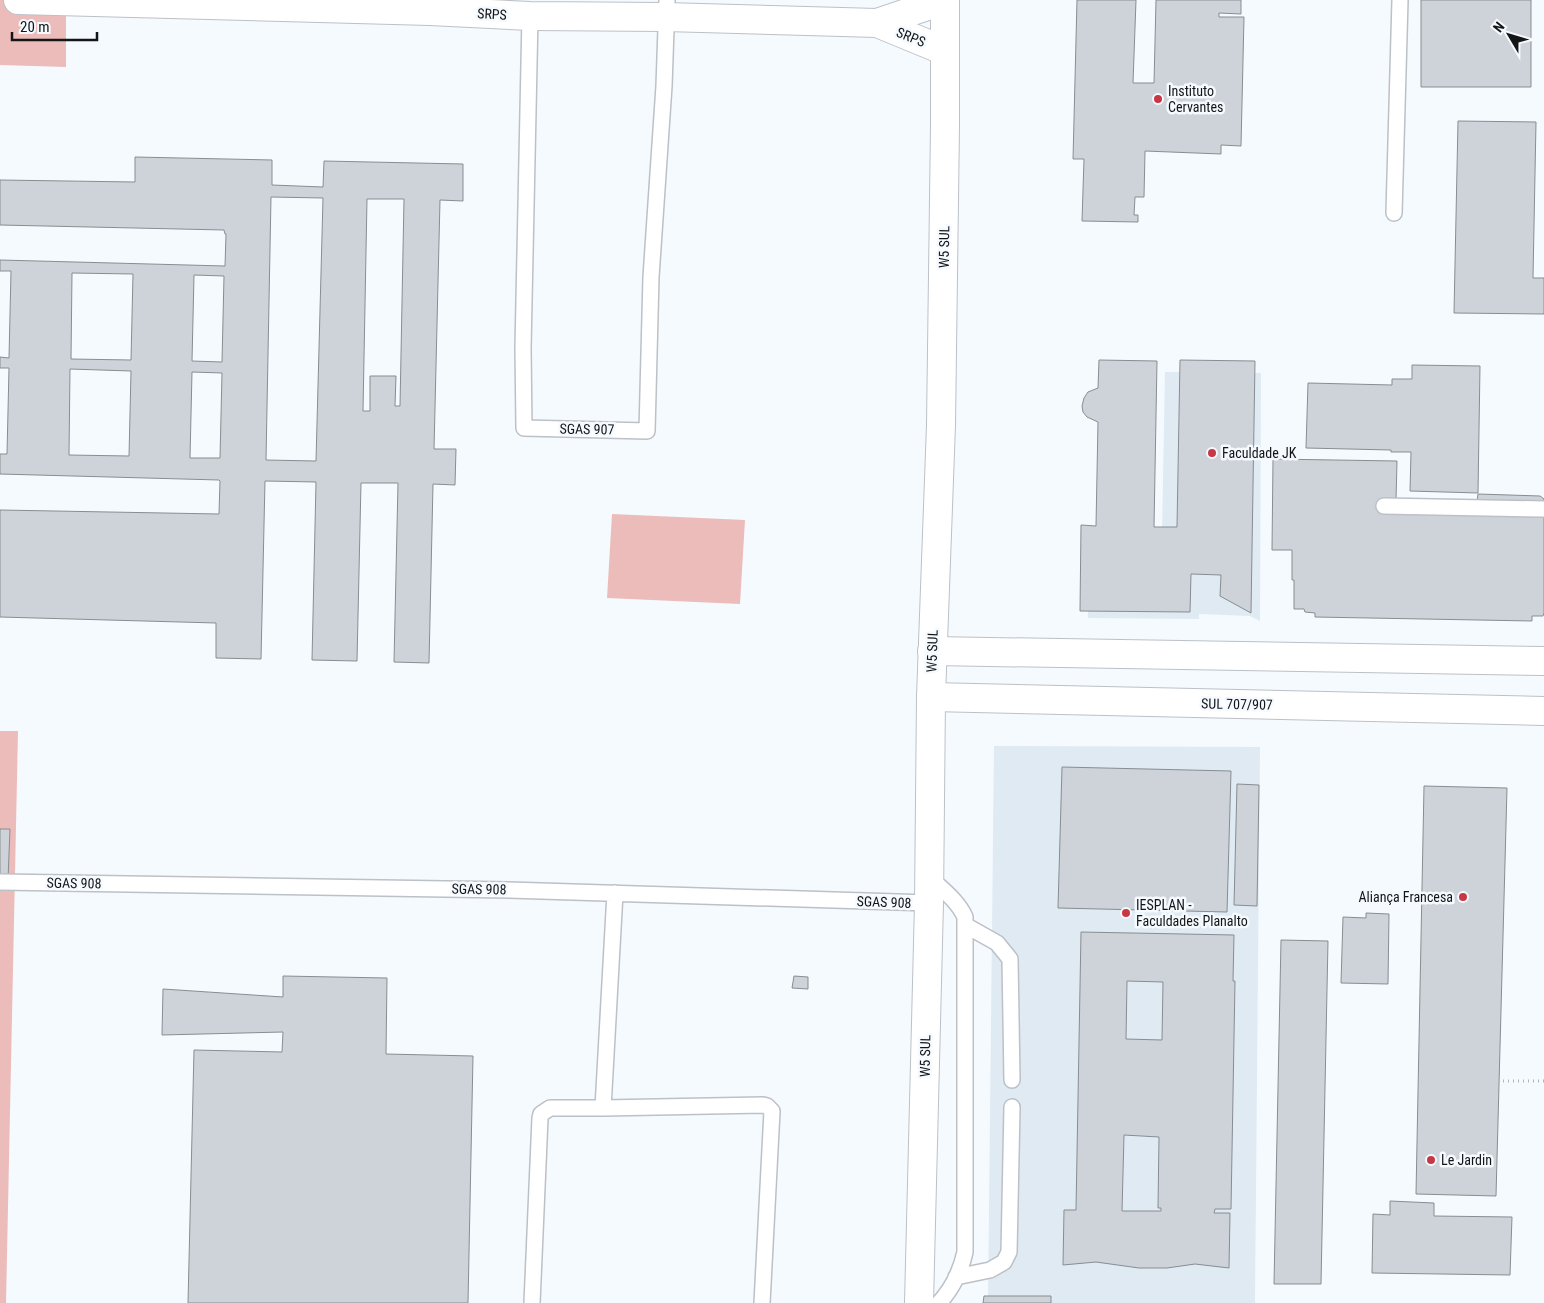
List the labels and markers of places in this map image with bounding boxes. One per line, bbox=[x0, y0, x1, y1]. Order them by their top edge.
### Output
place label: Instituto Cervantes bbox=[1168, 83, 1223, 115]
marker: Instituto Cervantes bbox=[1152, 93, 1164, 105]
place label: Faculdade JK bbox=[1222, 445, 1297, 461]
marker: Faculdade JK bbox=[1206, 447, 1218, 459]
place label: Aliança Francesa bbox=[1358, 889, 1453, 905]
marker: Aliança Francesa bbox=[1457, 891, 1469, 903]
place label: IESPLAN - Faculdades Planalto bbox=[1136, 897, 1248, 929]
marker: IESPLAN - Faculdades Planalto bbox=[1120, 907, 1132, 919]
place label: Le Jardin bbox=[1441, 1152, 1492, 1168]
marker: Le Jardin bbox=[1425, 1154, 1437, 1166]

